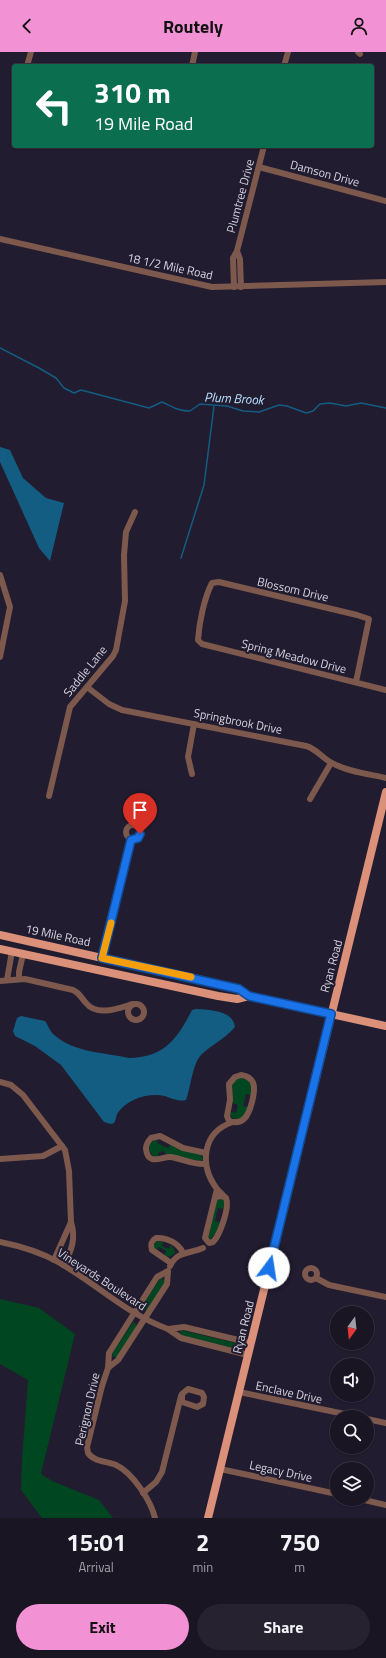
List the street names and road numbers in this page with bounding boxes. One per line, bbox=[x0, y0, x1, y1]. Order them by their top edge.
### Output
street label: Damson Drive bbox=[288, 155, 362, 191]
street label: Plumtree Drive bbox=[221, 157, 259, 235]
street label: 18 1/2 Mile Road bbox=[125, 248, 215, 284]
street label: Blossom Drive bbox=[255, 572, 331, 606]
street label: Spring Meadow Drive bbox=[239, 634, 349, 678]
street label: Saddle Lane bbox=[58, 641, 112, 701]
street label: Springbrook Drive bbox=[192, 703, 284, 739]
street label: 19 Mile Road bbox=[24, 919, 92, 951]
street label: Ryan Road bbox=[315, 937, 347, 995]
street label: Vineyards Boulevard bbox=[54, 1243, 150, 1315]
street label: Ryan Road bbox=[227, 1298, 259, 1356]
street label: Perignon Drive bbox=[69, 1371, 105, 1447]
street label: Enclave Drive bbox=[254, 1376, 324, 1408]
street label: Legacy Drive bbox=[248, 1455, 314, 1487]

